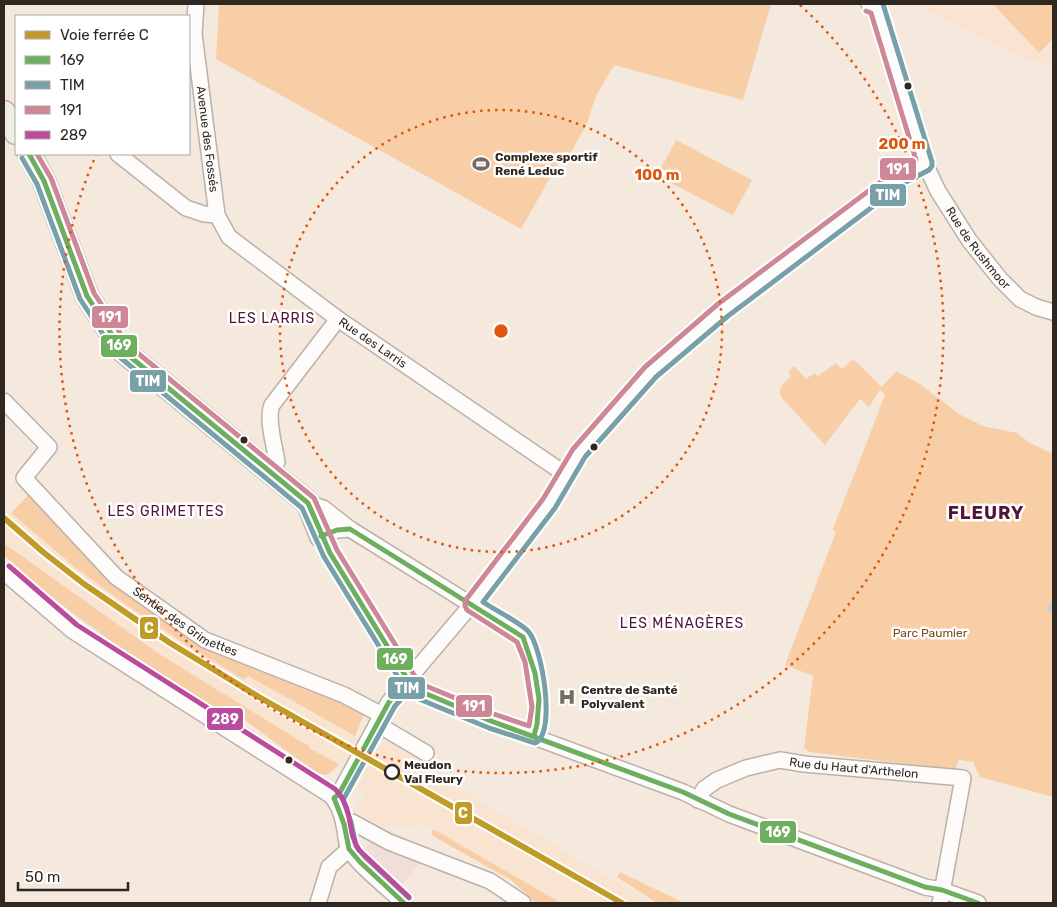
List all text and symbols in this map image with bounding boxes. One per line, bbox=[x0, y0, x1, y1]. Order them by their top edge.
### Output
legend bbox=[15, 15, 190, 155]
text: Voie ferrée C bbox=[60, 26, 149, 44]
text: 169 bbox=[60, 51, 84, 69]
text: TIM bbox=[60, 76, 85, 94]
unlabelled marker bbox=[903, 81, 913, 91]
street label: Avenue des Fossés bbox=[194, 85, 221, 193]
text: 191 bbox=[60, 101, 82, 119]
text: 289 bbox=[60, 126, 87, 144]
text: 200 m bbox=[878, 135, 926, 153]
place label: Complexe sportif René Leduc bbox=[495, 150, 598, 178]
sports icon: Complexe sportif René Leduc bbox=[471, 154, 491, 174]
line badge: 191 bbox=[879, 157, 917, 181]
text: 191 bbox=[887, 161, 909, 178]
text: 100 m bbox=[635, 166, 679, 184]
line badge: TIM bbox=[869, 183, 907, 207]
text: TIM bbox=[876, 187, 900, 204]
street label: Rue de Rushmoor bbox=[943, 204, 1014, 293]
line badge: 191 bbox=[91, 305, 129, 329]
text: 191 bbox=[99, 309, 121, 326]
district label: LES LARRIS bbox=[229, 310, 315, 327]
street label: Rue des Larris bbox=[336, 315, 409, 371]
centre of rings bbox=[492, 322, 510, 340]
line badge: 169 bbox=[100, 334, 138, 358]
text: 169 bbox=[106, 337, 132, 354]
line badge: TIM bbox=[129, 369, 167, 393]
text: TIM bbox=[136, 373, 160, 390]
unlabelled marker bbox=[239, 435, 249, 445]
unlabelled marker bbox=[589, 442, 599, 452]
district label: FLEURY bbox=[948, 502, 1024, 524]
district label: LES GRIMETTES bbox=[107, 503, 225, 520]
street label: Sentier des Grimettes bbox=[130, 584, 239, 659]
district label: LES MÉNAGÈRES bbox=[620, 614, 744, 632]
line badge: C bbox=[139, 616, 159, 640]
text: C bbox=[144, 620, 154, 637]
park label: Parc Paumier bbox=[893, 626, 968, 640]
line badge: 169 bbox=[376, 647, 414, 671]
text: 169 bbox=[382, 651, 408, 668]
line badge: TIM bbox=[387, 676, 426, 700]
text: TIM bbox=[395, 680, 419, 697]
place label: Centre de Santé Polyvalent bbox=[581, 683, 678, 711]
hospital icon: Centre de Santé Polyvalent bbox=[557, 687, 577, 707]
line badge: 191 bbox=[455, 694, 493, 718]
text: 191 bbox=[463, 698, 485, 715]
line badge: 289 bbox=[206, 707, 244, 731]
text: 289 bbox=[211, 711, 239, 728]
unlabelled marker bbox=[284, 755, 294, 765]
street label: Rue du Haut d'Arthelon bbox=[788, 755, 919, 781]
place label: Meudon Val Fleury bbox=[404, 758, 463, 786]
marker: Meudon Val Fleury bbox=[384, 764, 400, 780]
line badge: C bbox=[454, 801, 473, 825]
text: C bbox=[458, 805, 468, 822]
line badge: 169 bbox=[759, 820, 797, 844]
text: 169 bbox=[765, 824, 791, 841]
scale bar bbox=[18, 860, 128, 892]
text: 50 m bbox=[25, 868, 60, 886]

